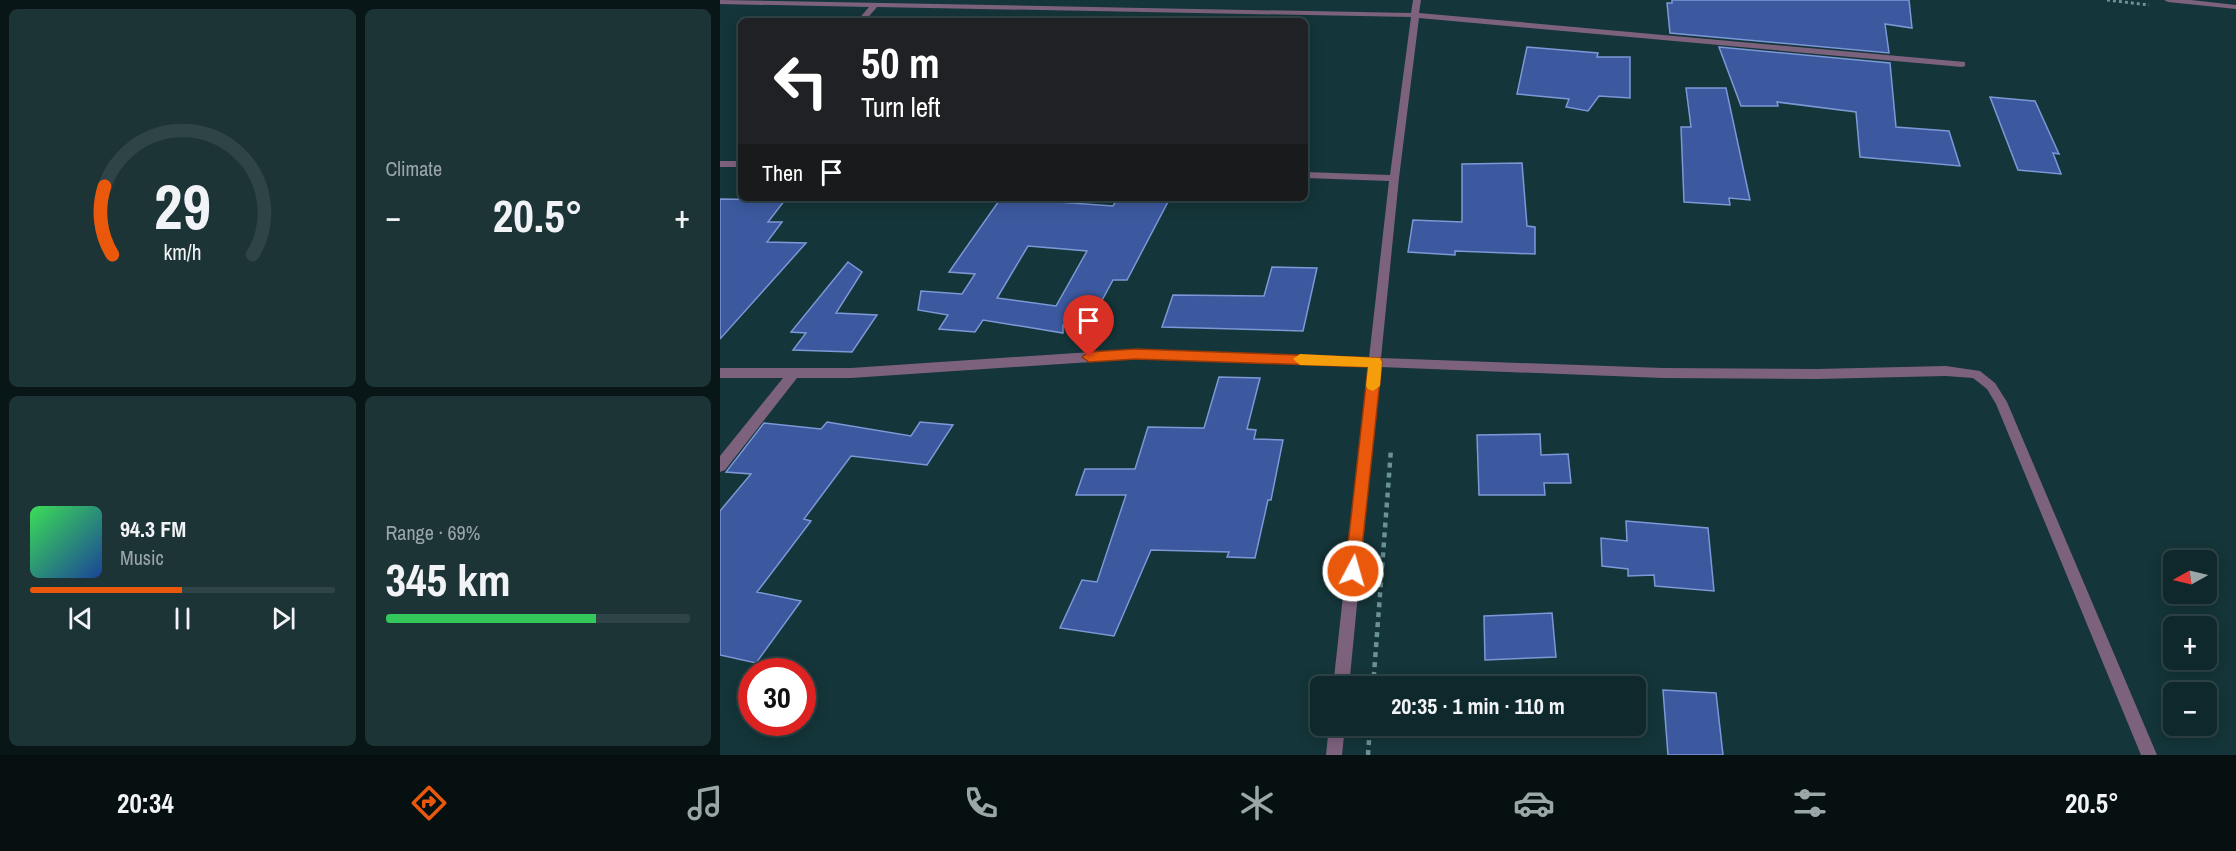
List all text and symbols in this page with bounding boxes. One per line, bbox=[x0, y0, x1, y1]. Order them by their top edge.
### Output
text: 50 m bbox=[861, 35, 940, 91]
icon: left bbox=[762, 42, 840, 120]
text: Turn left bbox=[861, 89, 940, 125]
text: Climate bbox=[386, 155, 442, 182]
icon: arrive bbox=[815, 156, 848, 189]
text: Then bbox=[762, 158, 803, 188]
text: 29 bbox=[154, 164, 211, 248]
text: 20.5° bbox=[493, 185, 583, 246]
text: − bbox=[386, 194, 401, 238]
text: + bbox=[674, 194, 690, 238]
text: km/h bbox=[163, 238, 201, 267]
pin bbox=[1063, 295, 1114, 357]
icon: arrive bbox=[1072, 304, 1105, 337]
text: 94.3 FM bbox=[120, 514, 186, 544]
text: Range · 69% bbox=[386, 519, 480, 546]
position arrow bbox=[1321, 539, 1385, 603]
text: Music bbox=[120, 544, 164, 571]
text: 345 km bbox=[386, 549, 511, 610]
north arrow bbox=[2163, 550, 2217, 604]
map controls bbox=[2163, 550, 2217, 736]
icon: previous bbox=[64, 602, 97, 635]
icon: pause bbox=[166, 602, 199, 635]
icon: next bbox=[267, 602, 300, 635]
button: + bbox=[2163, 616, 2217, 670]
speed limit sign: 30 bbox=[738, 658, 816, 736]
button: − bbox=[2163, 682, 2217, 736]
text: 20:35 · 1 min · 110 m bbox=[1391, 691, 1565, 721]
icon: directions bbox=[408, 782, 450, 824]
icon: music bbox=[684, 782, 726, 824]
icon: phone bbox=[960, 782, 1002, 824]
icon: climate bbox=[1236, 782, 1278, 824]
icon: car bbox=[1513, 782, 1555, 824]
icon: filters bbox=[1789, 782, 1831, 824]
text: 20:34 bbox=[117, 785, 174, 821]
text: 20.5° bbox=[2065, 785, 2119, 821]

